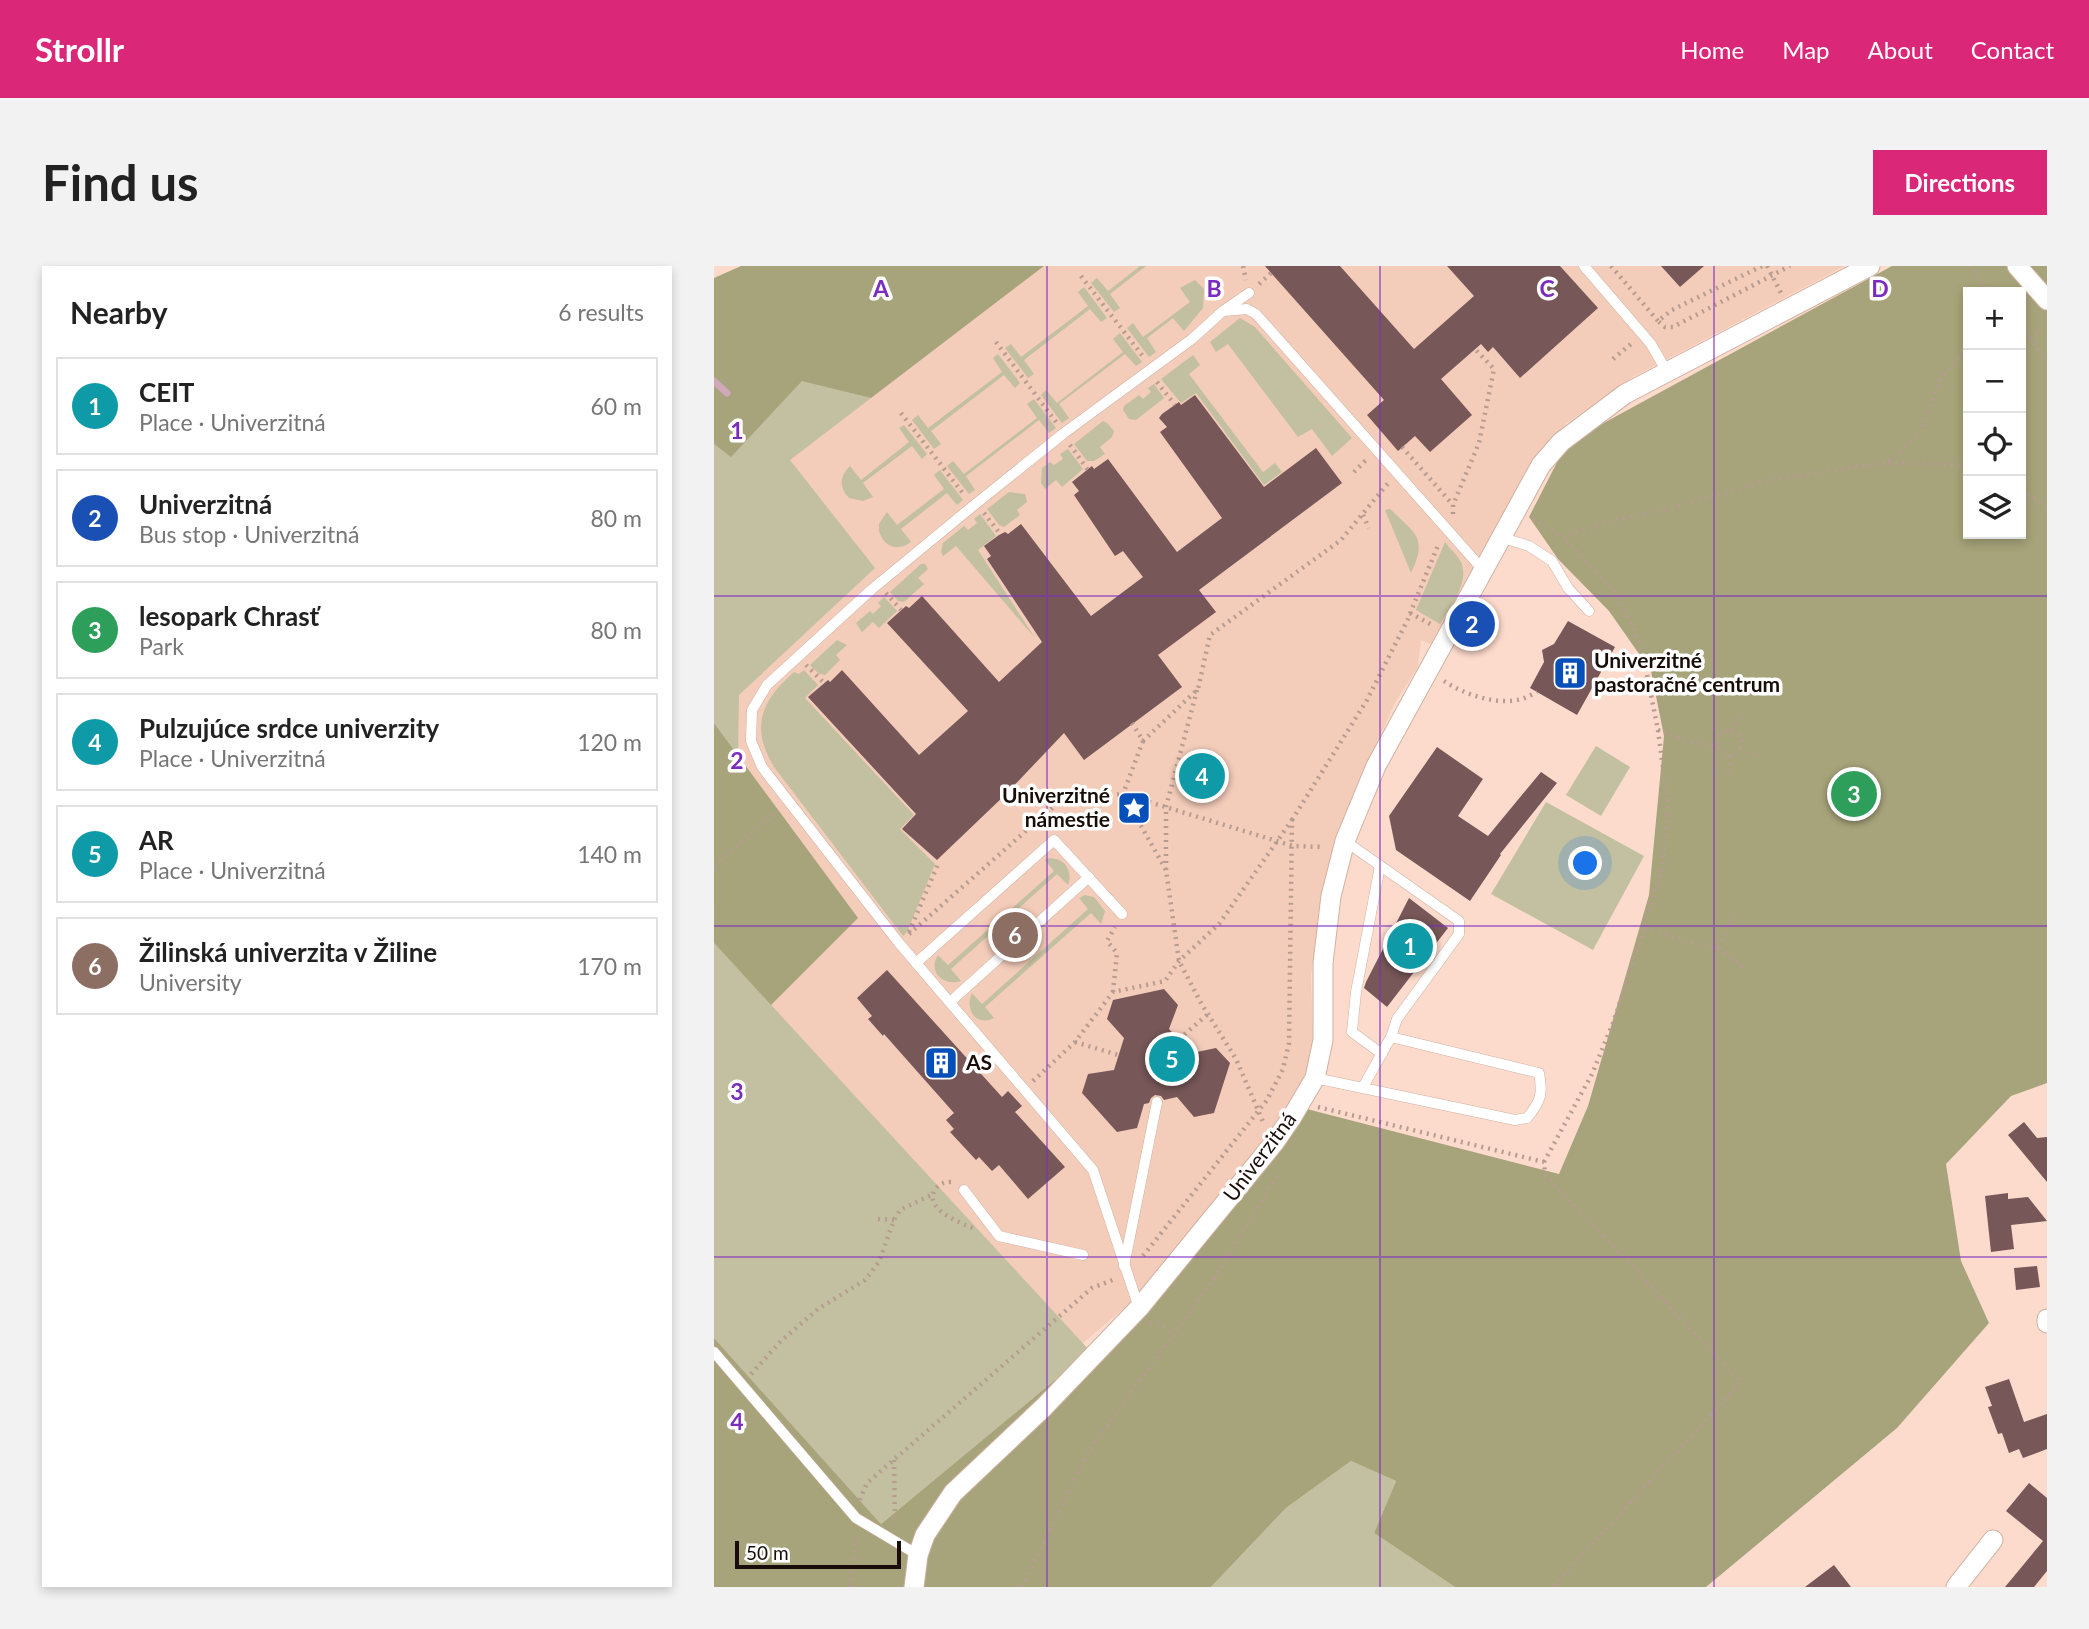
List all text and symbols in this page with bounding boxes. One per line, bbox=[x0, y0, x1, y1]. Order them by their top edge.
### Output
text: Strollr bbox=[35, 29, 124, 69]
text: Home bbox=[1680, 35, 1744, 64]
text: Map bbox=[1782, 35, 1830, 64]
text: About bbox=[1868, 35, 1933, 64]
text: Contact bbox=[1971, 35, 2054, 64]
button: Directions bbox=[1873, 150, 2047, 215]
text: Find us bbox=[42, 153, 199, 211]
text: A bbox=[872, 274, 890, 302]
text: B bbox=[1206, 274, 1222, 302]
text: C bbox=[1539, 274, 1555, 302]
text: D bbox=[1871, 274, 1889, 302]
map controls bbox=[1963, 287, 2026, 539]
button: + bbox=[1963, 287, 2026, 350]
text: Nearby bbox=[70, 294, 168, 330]
text: 6 results bbox=[558, 298, 644, 326]
button: − bbox=[1963, 350, 2026, 413]
text: CEIT bbox=[139, 376, 194, 408]
text: 1 bbox=[88, 392, 102, 420]
text: 60 m bbox=[591, 392, 642, 420]
text: Place · Univerzitná bbox=[139, 408, 326, 436]
button: locate bbox=[1963, 413, 2026, 476]
text: 1 bbox=[730, 416, 744, 444]
button: layers bbox=[1963, 476, 2026, 539]
text: Univerzitná bbox=[139, 488, 272, 520]
text: 2 bbox=[88, 504, 102, 532]
text: 80 m bbox=[591, 504, 642, 532]
text: Bus stop · Univerzitná bbox=[139, 520, 360, 548]
pin: 2 bbox=[1449, 598, 1495, 650]
text: lesopark Chrasť bbox=[139, 600, 319, 632]
text: 3 bbox=[88, 616, 102, 644]
text: 80 m bbox=[591, 616, 642, 644]
text: Park bbox=[139, 632, 184, 660]
place label: Univerzitné pastoračné centrum bbox=[1594, 647, 1780, 696]
building icon: Univerzitné pastoračné centrum bbox=[1551, 654, 1589, 692]
text: Pulzujúce srdce univerzity bbox=[139, 712, 439, 744]
text: 4 bbox=[88, 728, 102, 756]
text: 120 m bbox=[577, 728, 642, 756]
text: Place · Univerzitná bbox=[139, 744, 326, 772]
text: 2 bbox=[730, 746, 744, 774]
pin: 4 bbox=[1179, 750, 1225, 802]
pin: 3 bbox=[1831, 768, 1877, 820]
place label: Univerzitné námestie bbox=[1002, 782, 1110, 831]
place icon: Univerzitné námestie bbox=[1115, 789, 1153, 827]
text: AR bbox=[139, 824, 174, 856]
text: 5 bbox=[88, 840, 102, 868]
text: 140 m bbox=[577, 840, 642, 868]
your location bbox=[1568, 846, 1602, 880]
text: Place · Univerzitná bbox=[139, 856, 326, 884]
pin: 6 bbox=[992, 909, 1038, 961]
pin: 1 bbox=[1387, 920, 1433, 972]
text: Žilinská univerzita v Žiline bbox=[139, 936, 437, 968]
text: 6 bbox=[88, 952, 102, 980]
text: 170 m bbox=[577, 952, 642, 980]
text: University bbox=[139, 968, 242, 996]
pin: 5 bbox=[1149, 1033, 1195, 1085]
building icon: AS bbox=[922, 1044, 960, 1082]
place label: AS bbox=[965, 1049, 992, 1074]
text: 3 bbox=[730, 1077, 744, 1105]
street label: Univerzitná bbox=[1217, 1106, 1300, 1206]
text: 4 bbox=[730, 1407, 744, 1435]
scale bar bbox=[735, 1538, 901, 1570]
text: 50 m bbox=[746, 1541, 789, 1564]

